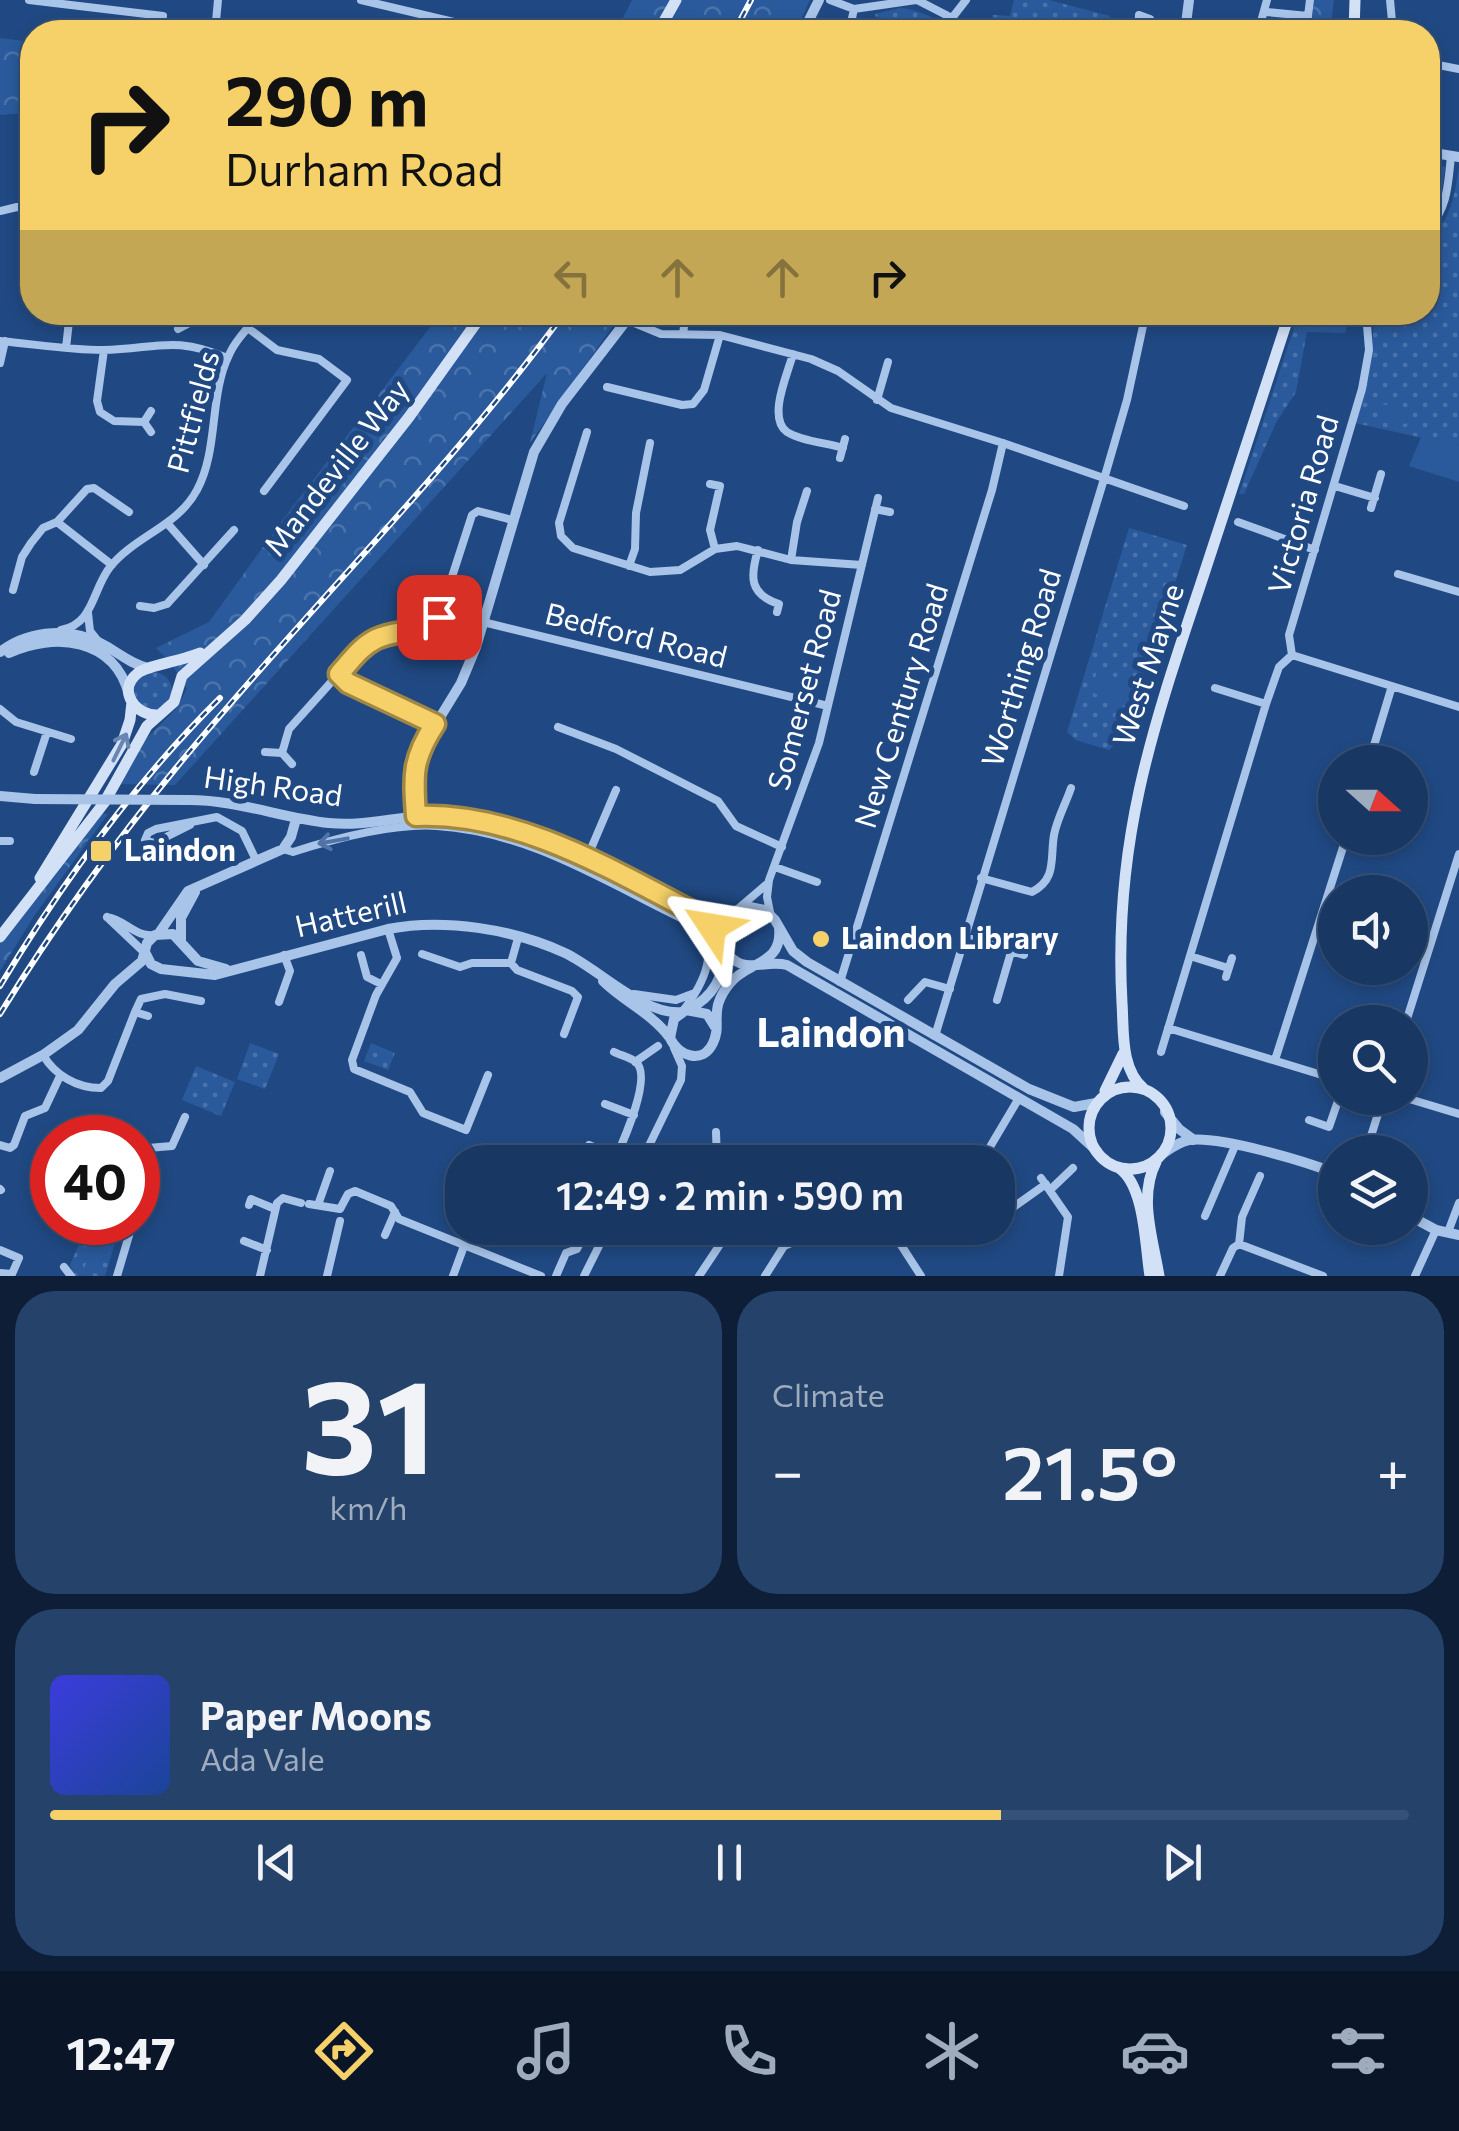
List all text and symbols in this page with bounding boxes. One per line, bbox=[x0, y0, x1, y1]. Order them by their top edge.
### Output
text: 290 m bbox=[225, 55, 429, 140]
icon: right bbox=[60, 60, 190, 190]
text: Durham Road bbox=[225, 140, 504, 195]
icon: left bbox=[545, 250, 600, 305]
icon: ahead bbox=[650, 250, 705, 305]
icon: ahead bbox=[755, 250, 810, 305]
icon: right bbox=[860, 250, 915, 305]
street label: Pittfields bbox=[158, 346, 226, 477]
street label: Mandeville Way bbox=[255, 371, 415, 562]
street label: Victoria Road bbox=[1258, 411, 1345, 598]
street label: Worthing Road bbox=[972, 564, 1067, 771]
pin bbox=[397, 575, 482, 660]
street label: West Mayne bbox=[1103, 578, 1190, 750]
street label: New Century Road bbox=[845, 579, 954, 832]
street label: Somerset Road bbox=[758, 585, 847, 794]
icon: arrive bbox=[412, 590, 467, 645]
street label: Bedford Road bbox=[542, 593, 731, 674]
one-way arrow bbox=[111, 733, 130, 763]
north arrow bbox=[1318, 745, 1428, 855]
map controls bbox=[1318, 745, 1428, 1245]
street label: High Road bbox=[202, 757, 345, 813]
place label: Laindon bbox=[124, 830, 236, 867]
one-way arrow bbox=[317, 832, 349, 851]
marker: Laindon bbox=[88, 838, 114, 864]
position arrow bbox=[660, 875, 764, 979]
button: sound bbox=[1318, 875, 1428, 985]
street label: Hatterill bbox=[291, 882, 410, 943]
place label: Laindon Library bbox=[841, 918, 1059, 955]
marker: Laindon Library bbox=[810, 928, 832, 950]
button: search bbox=[1318, 1005, 1428, 1115]
district label: Laindon bbox=[756, 1006, 906, 1055]
speed limit sign: 40 bbox=[30, 1115, 160, 1245]
button: layers bbox=[1318, 1135, 1428, 1245]
text: 12:49 · 2 min · 590 m bbox=[556, 1171, 904, 1218]
text: 31 bbox=[301, 1342, 436, 1501]
text: Climate bbox=[772, 1374, 885, 1414]
text: 21.5° bbox=[1002, 1424, 1178, 1515]
text: − bbox=[772, 1436, 803, 1503]
text: + bbox=[1377, 1436, 1409, 1503]
text: km/h bbox=[330, 1487, 407, 1527]
text: Paper Moons bbox=[200, 1691, 432, 1738]
text: Ada Vale bbox=[200, 1738, 325, 1778]
icon: previous bbox=[249, 1835, 304, 1890]
icon: pause bbox=[702, 1835, 757, 1890]
icon: next bbox=[1155, 1835, 1210, 1890]
icon: directions bbox=[309, 2016, 379, 2086]
icon: music bbox=[511, 2016, 581, 2086]
icon: phone bbox=[714, 2016, 784, 2086]
icon: climate bbox=[917, 2016, 987, 2086]
icon: car bbox=[1120, 2016, 1190, 2086]
icon: filters bbox=[1323, 2016, 1393, 2086]
text: 12:47 bbox=[66, 2024, 176, 2079]

